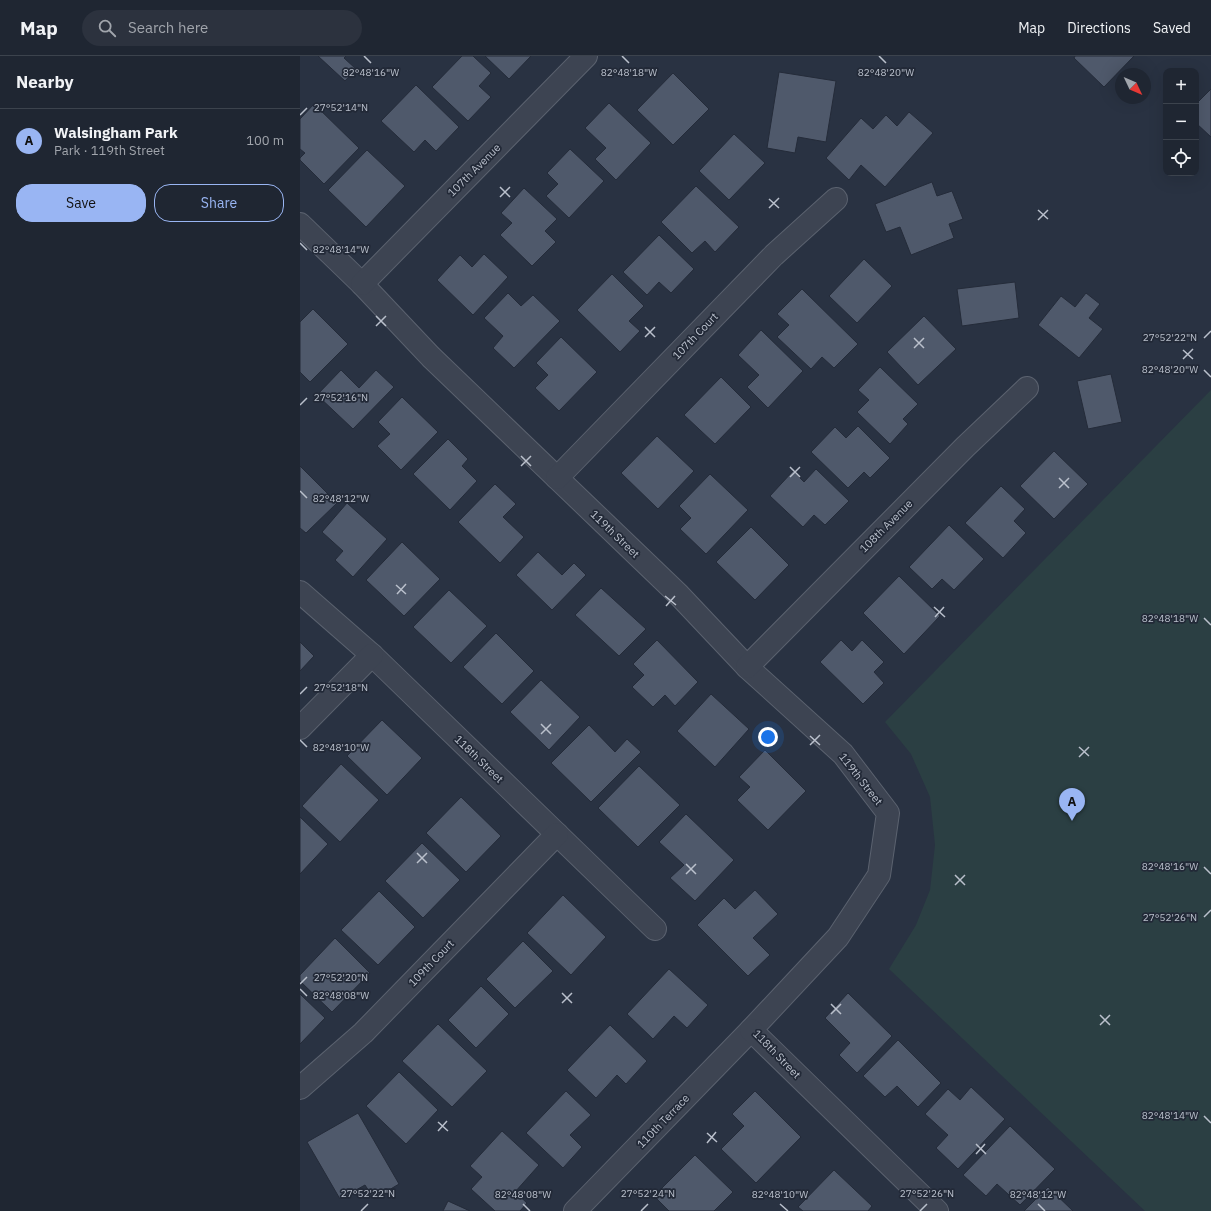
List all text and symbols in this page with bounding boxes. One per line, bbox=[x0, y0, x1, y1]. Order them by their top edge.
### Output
search box bbox=[82, 10, 362, 46]
text: Map bbox=[20, 16, 58, 40]
icon: search bbox=[96, 17, 118, 39]
text: Search here bbox=[128, 18, 208, 37]
text: Map bbox=[1018, 19, 1045, 37]
text: Directions bbox=[1067, 19, 1131, 37]
text: Saved bbox=[1153, 19, 1191, 37]
text: 82°48'16"W bbox=[343, 66, 399, 79]
text: 82°48'18"W bbox=[601, 66, 657, 79]
text: 82°48'20"W bbox=[858, 66, 914, 79]
north arrow bbox=[1115, 68, 1151, 104]
map controls bbox=[1163, 68, 1199, 176]
button: + bbox=[1163, 68, 1199, 104]
text: Nearby bbox=[16, 71, 74, 93]
text: 27°52'14"N bbox=[314, 101, 368, 114]
button: − bbox=[1163, 104, 1199, 140]
text: Walsingham Park bbox=[54, 123, 178, 142]
text: A bbox=[25, 132, 33, 149]
text: 100 m bbox=[246, 132, 284, 149]
button: locate bbox=[1163, 140, 1199, 176]
street label: 107th Avenue bbox=[445, 141, 503, 199]
text: Park · 119th Street bbox=[54, 142, 165, 159]
button: Save bbox=[16, 184, 146, 222]
button: Share bbox=[154, 184, 284, 222]
text: 82°48'14"W bbox=[313, 243, 369, 256]
street label: 107th Court bbox=[669, 310, 721, 362]
text: 27°52'22"N bbox=[1143, 331, 1197, 344]
text: 82°48'20"W bbox=[1142, 363, 1198, 376]
text: 27°52'16"N bbox=[314, 391, 368, 404]
text: 82°48'12"W bbox=[313, 492, 369, 505]
street label: 108th Avenue bbox=[857, 497, 915, 555]
street label: 119th Street bbox=[588, 507, 643, 561]
text: 82°48'18"W bbox=[1142, 612, 1198, 625]
text: 27°52'18"N bbox=[314, 681, 368, 694]
your location bbox=[758, 727, 778, 747]
street label: 118th Street bbox=[452, 732, 507, 786]
text: 82°48'10"W bbox=[313, 741, 369, 754]
street label: 119th Street bbox=[836, 750, 886, 808]
pin: A bbox=[1059, 788, 1085, 821]
text: 82°48'16"W bbox=[1142, 860, 1198, 873]
text: 27°52'26"N bbox=[1143, 911, 1197, 924]
street label: 109th Court bbox=[405, 937, 457, 989]
text: 27°52'20"N bbox=[314, 971, 368, 984]
text: 82°48'08"W bbox=[313, 989, 369, 1002]
street label: 118th Street bbox=[750, 1027, 804, 1082]
street label: 110th Terrace bbox=[634, 1091, 692, 1151]
text: 82°48'14"W bbox=[1142, 1109, 1198, 1122]
text: 27°52'22"N bbox=[341, 1187, 395, 1200]
text: 27°52'24"N bbox=[621, 1187, 675, 1200]
text: 27°52'26"N bbox=[900, 1187, 954, 1200]
text: 82°48'08"W bbox=[495, 1188, 551, 1201]
text: 82°48'10"W bbox=[752, 1188, 808, 1201]
text: 82°48'12"W bbox=[1010, 1188, 1066, 1201]

